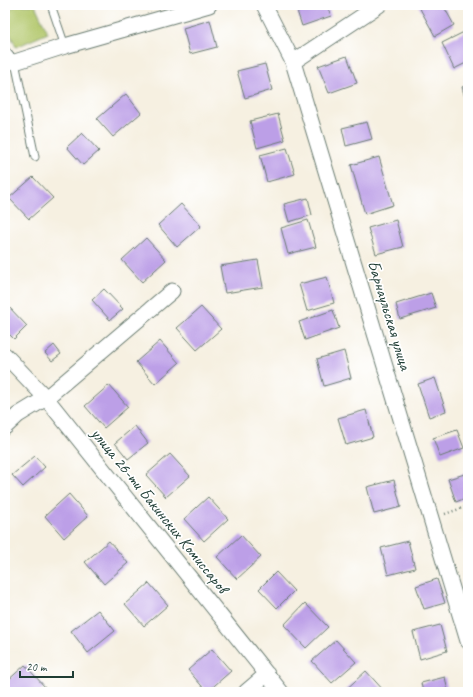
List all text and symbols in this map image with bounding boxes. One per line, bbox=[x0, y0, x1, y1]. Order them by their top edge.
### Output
street label: Барнаульская улица bbox=[363, 258, 416, 374]
street label: улица 26-ти Бакинских Комиссаров bbox=[86, 423, 235, 600]
scale bar bbox=[20, 653, 73, 679]
text: 20 m bbox=[26, 659, 48, 675]

